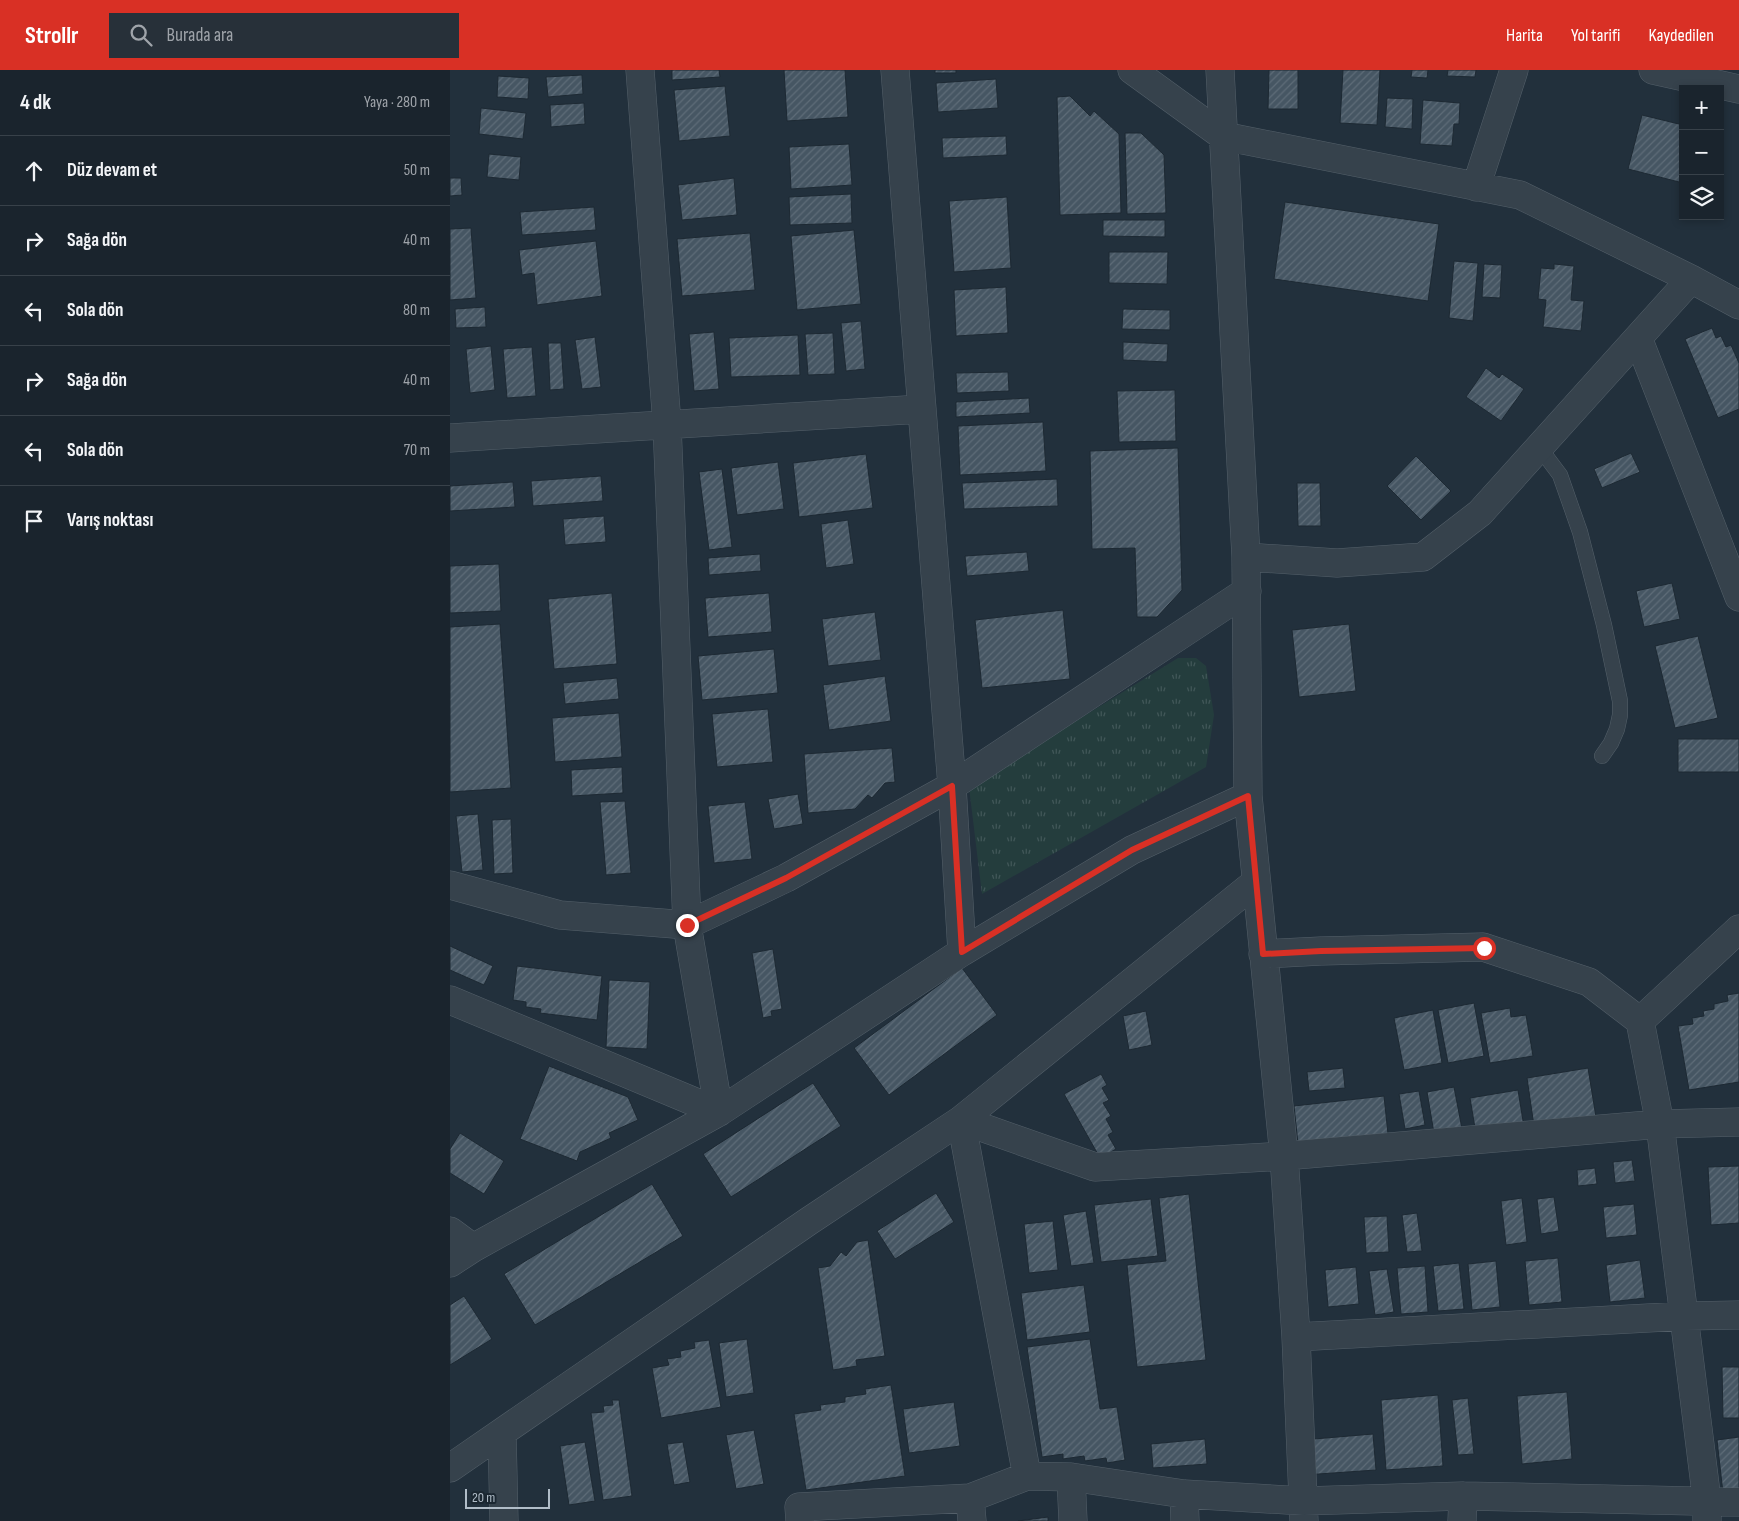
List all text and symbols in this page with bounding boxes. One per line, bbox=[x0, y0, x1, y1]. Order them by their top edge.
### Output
search box bbox=[109, 13, 459, 58]
text: Strollr bbox=[25, 21, 79, 50]
icon: search bbox=[127, 21, 155, 49]
text: Burada ara bbox=[167, 24, 233, 47]
text: Harita bbox=[1506, 25, 1543, 46]
text: Yol tarifi bbox=[1571, 25, 1620, 46]
text: Kaydedilen bbox=[1648, 25, 1714, 46]
map controls bbox=[1679, 85, 1724, 220]
button: + bbox=[1679, 85, 1724, 130]
text: 4 dk bbox=[20, 90, 51, 115]
text: Yaya · 280 m bbox=[364, 93, 430, 112]
button: − bbox=[1679, 130, 1724, 175]
icon: ahead bbox=[20, 157, 48, 185]
text: Düz devam et bbox=[67, 159, 157, 182]
text: 50 m bbox=[404, 161, 430, 180]
button: layers bbox=[1679, 175, 1724, 220]
icon: right bbox=[20, 227, 48, 255]
text: Sağa dön bbox=[67, 229, 127, 252]
text: 40 m bbox=[403, 231, 430, 250]
icon: left bbox=[20, 297, 48, 325]
text: Sola dön bbox=[67, 299, 123, 322]
text: 80 m bbox=[403, 301, 430, 320]
icon: right bbox=[20, 367, 48, 395]
text: Sağa dön bbox=[67, 369, 127, 392]
text: 40 m bbox=[403, 371, 430, 390]
icon: left bbox=[20, 437, 48, 465]
text: Sola dön bbox=[67, 439, 123, 462]
text: 70 m bbox=[404, 441, 430, 460]
icon: arrive bbox=[20, 507, 48, 535]
text: Varış noktası bbox=[67, 509, 153, 532]
route end bbox=[676, 914, 699, 937]
route start bbox=[1473, 937, 1496, 960]
scale bar bbox=[465, 1486, 550, 1509]
text: 20 m bbox=[472, 1489, 495, 1506]

